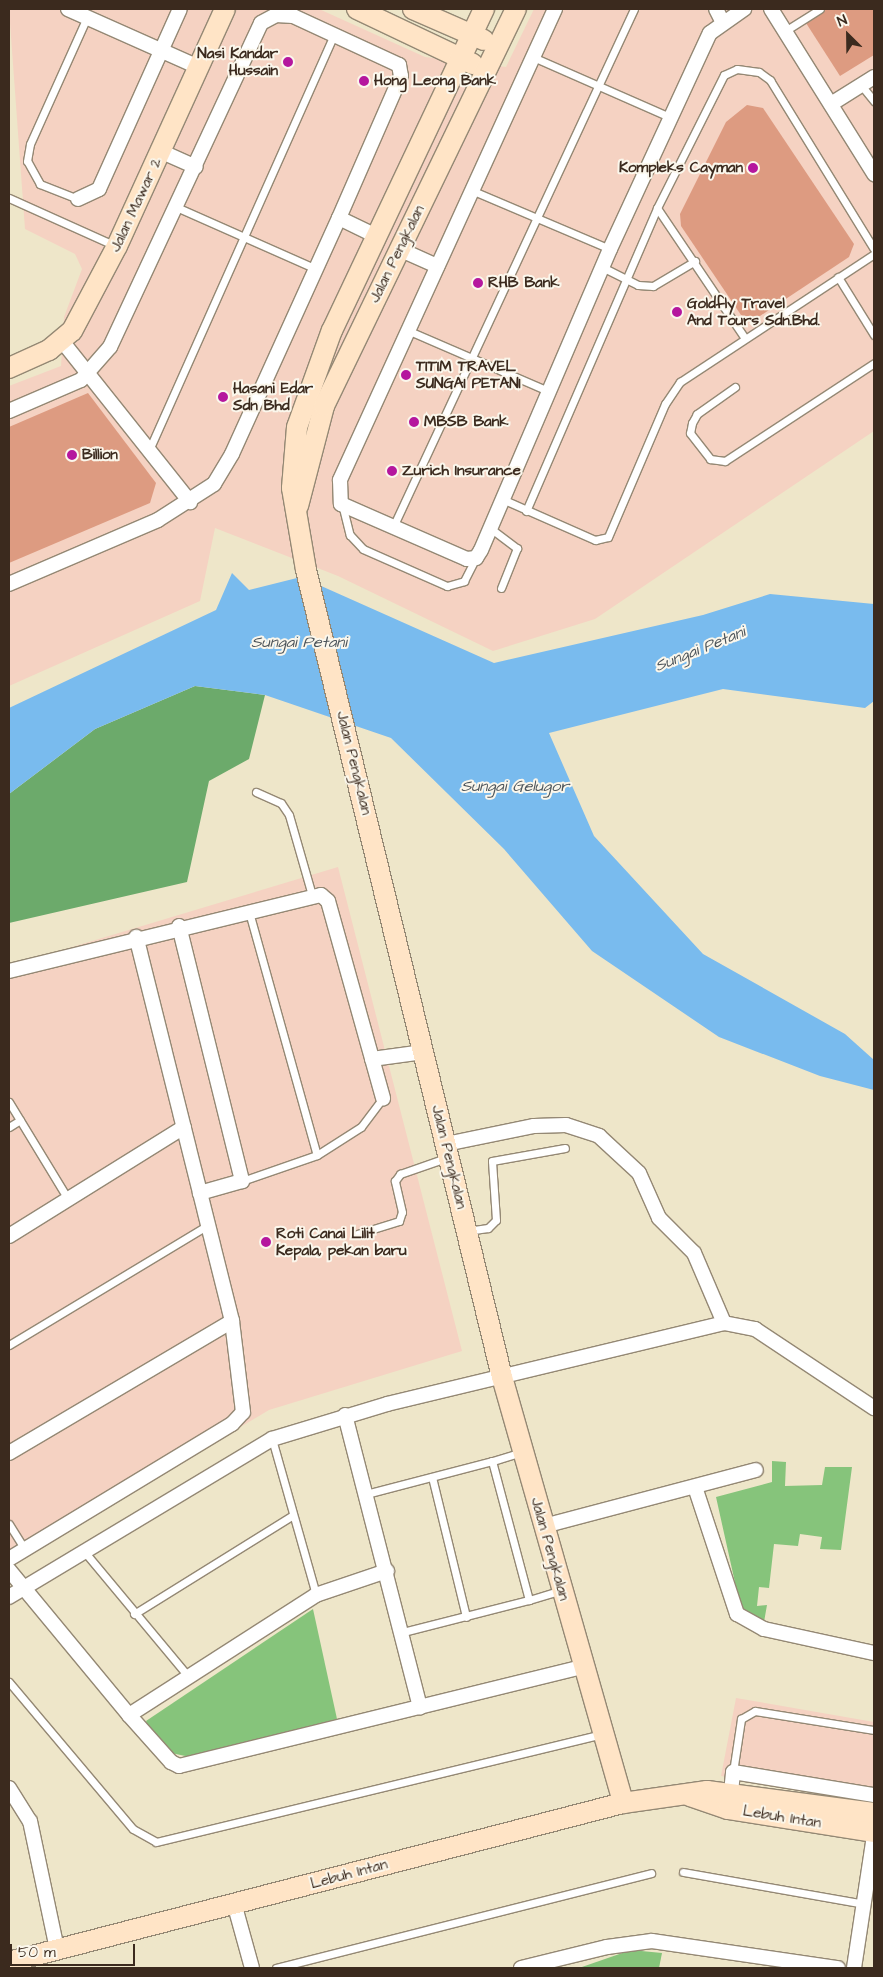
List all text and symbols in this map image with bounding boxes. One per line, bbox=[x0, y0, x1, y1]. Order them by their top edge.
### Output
north arrow bbox=[823, 10, 873, 60]
text: N bbox=[834, 10, 850, 32]
place label: Nasi Kandar Hussain bbox=[197, 44, 278, 79]
marker: Nasi Kandar Hussain bbox=[282, 56, 294, 68]
place label: Hong Leong Bank bbox=[374, 72, 496, 90]
marker: Hong Leong Bank bbox=[358, 75, 370, 87]
street label: Jalan Mawar 2 bbox=[106, 155, 166, 255]
place label: Kompleks Cayman bbox=[619, 159, 743, 177]
marker: Kompleks Cayman bbox=[747, 162, 759, 174]
street label: Jalan Pengkalan bbox=[366, 202, 428, 306]
place label: RHB Bank bbox=[488, 274, 559, 292]
marker: RHB Bank bbox=[472, 277, 484, 289]
place label: Goldfly Travel And Tours Sdn.Bhd. bbox=[687, 294, 820, 329]
marker: Goldfly Travel And Tours Sdn.Bhd. bbox=[671, 306, 683, 318]
place label: TITIM TRAVEL SUNGAI PETANI bbox=[416, 357, 521, 392]
marker: TITIM TRAVEL SUNGAI PETANI bbox=[400, 369, 412, 381]
place label: Hasani Edar Sdn Bhd bbox=[233, 379, 313, 414]
marker: Hasani Edar Sdn Bhd bbox=[217, 391, 229, 403]
place label: MBSB Bank bbox=[424, 413, 508, 431]
marker: MBSB Bank bbox=[408, 416, 420, 428]
place label: Billion bbox=[82, 446, 118, 464]
marker: Billion bbox=[66, 449, 78, 461]
place label: Zurich Insurance bbox=[402, 462, 521, 480]
marker: Zurich Insurance bbox=[386, 465, 398, 477]
water label: Sungai Petani bbox=[652, 622, 748, 676]
water label: Sungai Petani bbox=[251, 632, 347, 652]
street label: Jalan Pengkalan bbox=[332, 709, 376, 817]
water label: Sungai Gelugor bbox=[461, 776, 569, 796]
street label: Jalan Pengkalan bbox=[427, 1103, 471, 1211]
place label: Roti Canai Lilit Kepala, pekan baru bbox=[276, 1224, 407, 1259]
marker: Roti Canai Lilit Kepala, pekan baru bbox=[260, 1236, 272, 1248]
street label: Jalan Pengkalan bbox=[527, 1495, 573, 1603]
street label: Lebuh Intan bbox=[742, 1802, 822, 1832]
street label: Lebuh Intan bbox=[309, 1855, 389, 1893]
scale bar bbox=[12, 1934, 138, 1966]
text: 50 m bbox=[18, 1942, 56, 1963]

